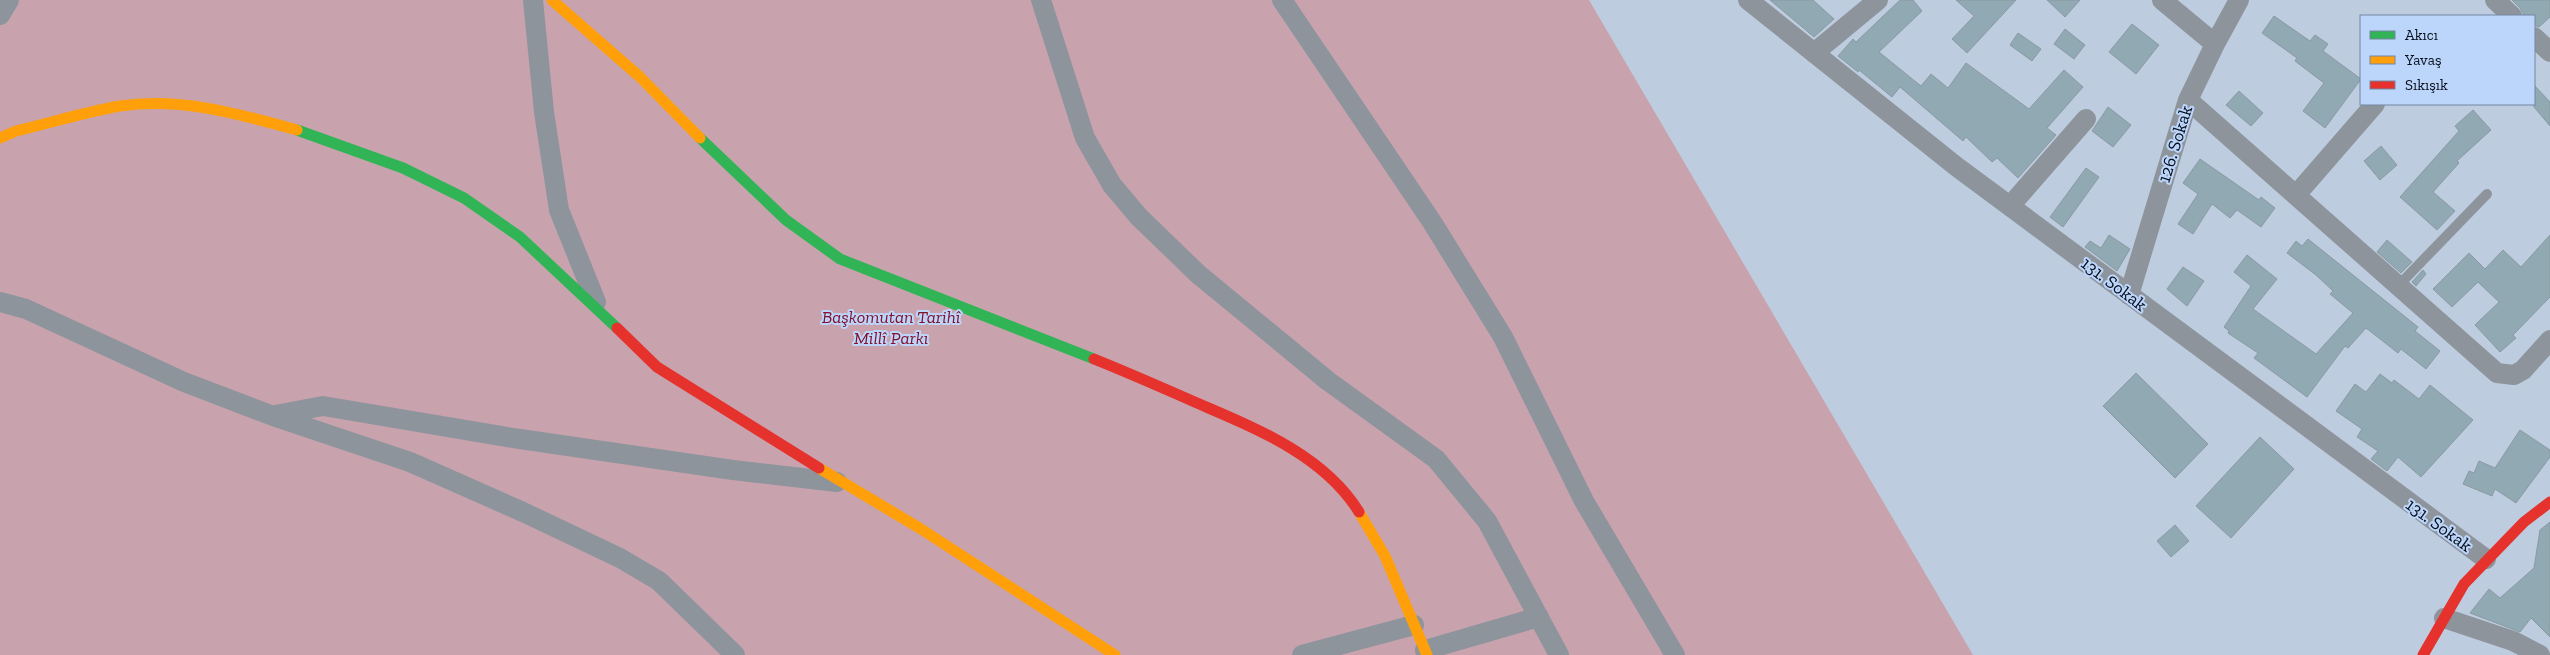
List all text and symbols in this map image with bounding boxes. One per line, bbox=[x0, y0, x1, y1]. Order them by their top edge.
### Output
legend bbox=[2360, 15, 2535, 105]
text: Akıcı bbox=[2405, 26, 2438, 44]
text: Yavaş bbox=[2404, 51, 2442, 69]
text: Sıkışık bbox=[2405, 76, 2448, 94]
street label: 126. Sokak bbox=[2153, 102, 2197, 185]
street label: 131. Sokak bbox=[2077, 252, 2152, 316]
park label: Başkomutan Tarihî Millî Parkı bbox=[822, 306, 962, 349]
street label: 131. Sokak bbox=[2401, 494, 2477, 557]

